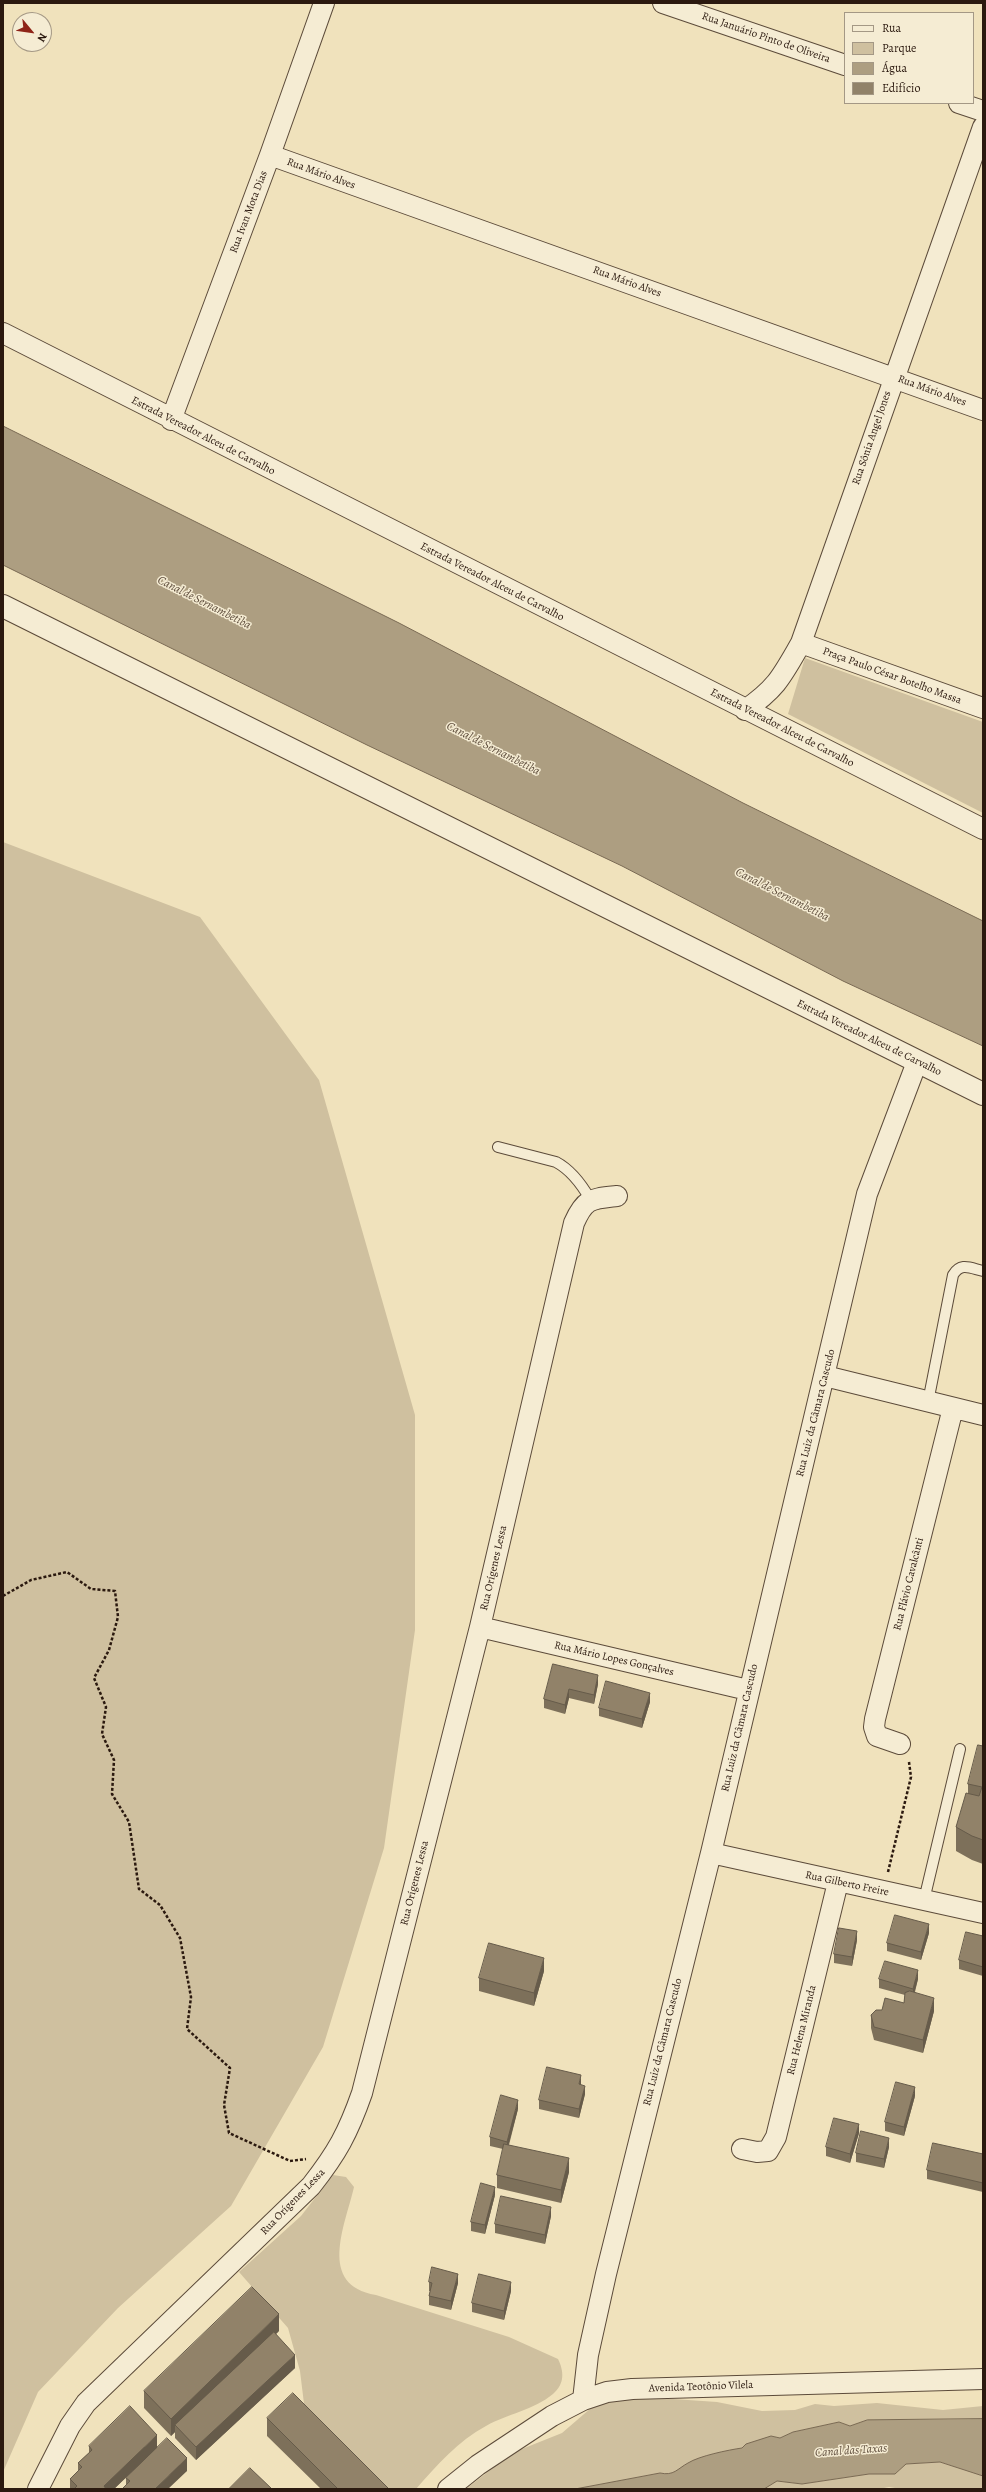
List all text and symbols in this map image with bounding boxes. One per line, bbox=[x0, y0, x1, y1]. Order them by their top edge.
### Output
street label: Rua Januário Pinto de Oliveira bbox=[700, 10, 832, 66]
north arrow bbox=[12, 12, 52, 52]
legend bbox=[844, 12, 974, 104]
text: Rua bbox=[882, 20, 901, 36]
text: N bbox=[34, 30, 51, 45]
text: Parque bbox=[882, 40, 917, 56]
text: Água bbox=[882, 60, 907, 76]
text: Edifício bbox=[882, 80, 920, 96]
street label: Rua Mário Alves bbox=[285, 156, 357, 192]
street label: Rua Ivan Mota Dias bbox=[227, 169, 271, 255]
street label: Rua Mário Alves bbox=[591, 264, 663, 300]
street label: Rua Mário Alves bbox=[896, 373, 968, 409]
street label: Rua Sônia Angel Jones bbox=[850, 389, 894, 487]
street label: Estrada Vereador Alceu de Carvalho bbox=[129, 394, 277, 478]
street label: Estrada Vereador Alceu de Carvalho bbox=[418, 540, 566, 624]
water label: Canal de Sernambetiba bbox=[155, 573, 253, 633]
street label: Praça Paulo César Botelho Massa bbox=[821, 645, 963, 707]
street label: Estrada Vereador Alceu de Carvalho bbox=[708, 686, 856, 770]
water label: Canal de Sernambetiba bbox=[444, 719, 542, 779]
water label: Canal de Sernambetiba bbox=[733, 865, 831, 925]
street label: Estrada Vereador Alceu de Carvalho bbox=[794, 997, 944, 1079]
street label: Rua Luiz da Câmara Cascudo bbox=[794, 1348, 838, 1478]
street label: Rua Orígenes Lessa bbox=[478, 1524, 510, 1612]
street label: Rua Flávio Cavalcânti bbox=[891, 1536, 927, 1632]
street label: Rua Mário Lopes Gonçalves bbox=[553, 1639, 675, 1679]
street label: Rua Luiz da Câmara Cascudo bbox=[719, 1663, 761, 1793]
street label: Rua Orígenes Lessa bbox=[398, 1839, 432, 1927]
street label: Rua Gilberto Freire bbox=[804, 1869, 890, 1899]
street label: Rua Luiz da Câmara Cascudo bbox=[641, 1977, 685, 2107]
street label: Rua Helena Miranda bbox=[784, 1984, 820, 2076]
street label: Rua Orígenes Lessa bbox=[258, 2166, 328, 2238]
street label: Avenida Teotônio Vilela bbox=[648, 2379, 754, 2395]
water label: Canal das Taxas bbox=[814, 2441, 888, 2461]

